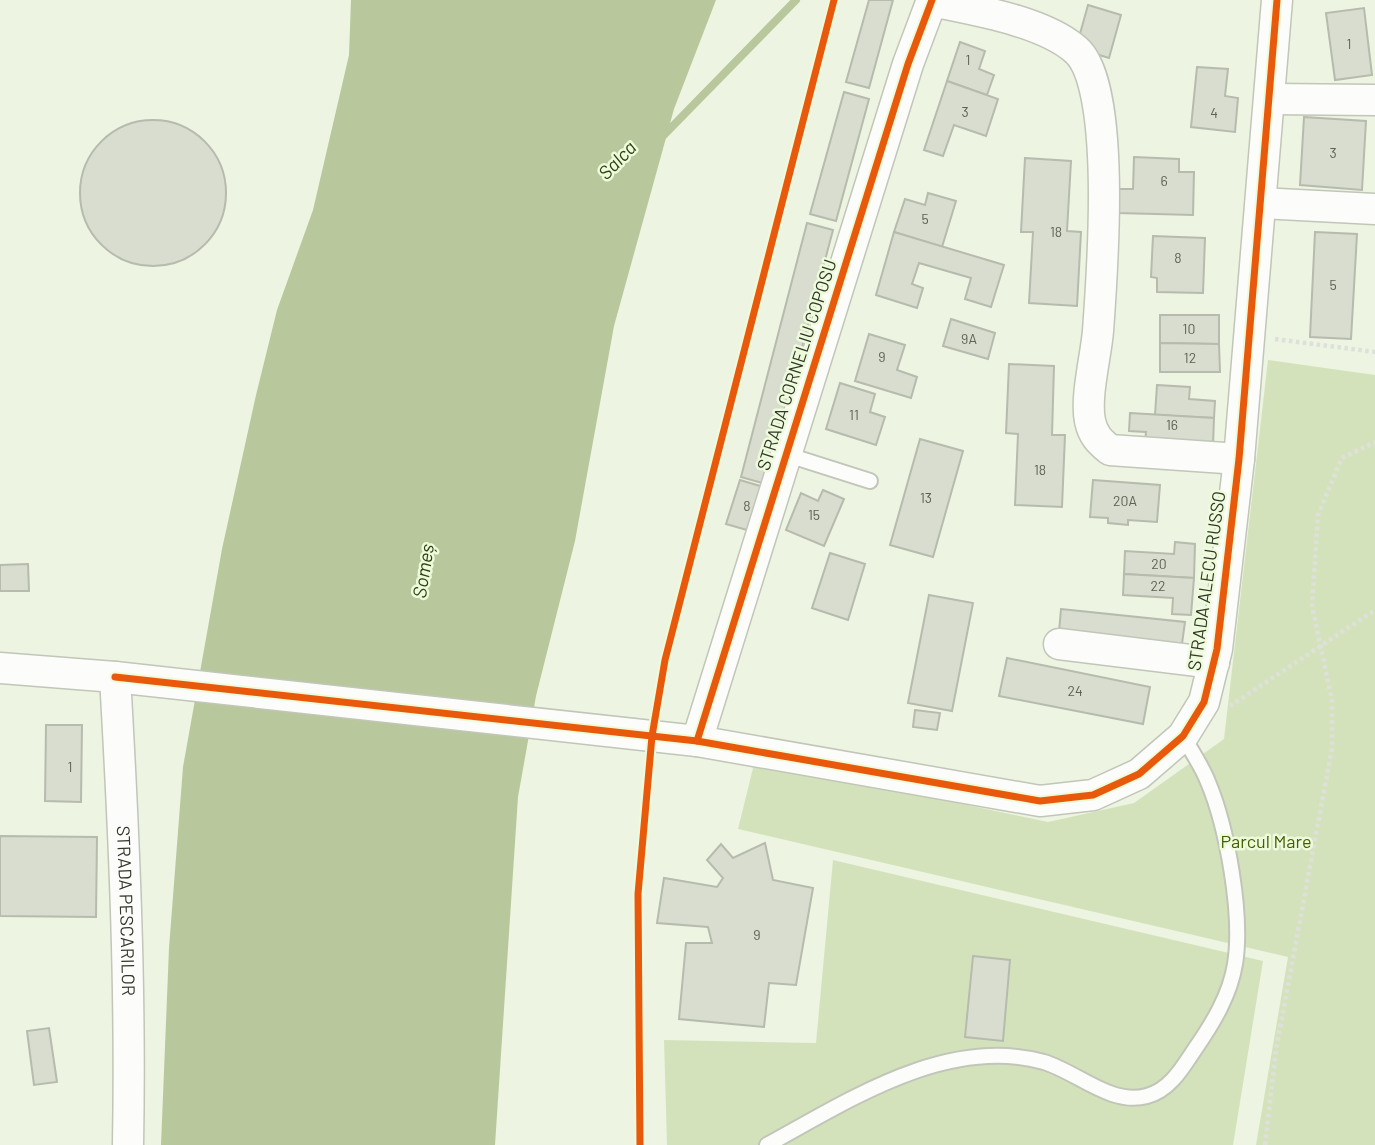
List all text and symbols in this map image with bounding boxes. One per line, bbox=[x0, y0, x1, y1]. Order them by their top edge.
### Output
house number: 1 bbox=[1347, 35, 1351, 52]
house number: 1 bbox=[966, 51, 970, 68]
house number: 3 bbox=[961, 103, 969, 120]
house number: 4 bbox=[1210, 104, 1218, 121]
water label: Salca bbox=[593, 136, 640, 184]
house number: 3 bbox=[1329, 144, 1337, 161]
house number: 6 bbox=[1160, 172, 1168, 189]
house number: 5 bbox=[921, 210, 929, 227]
house number: 18 bbox=[1050, 223, 1062, 240]
house number: 8 bbox=[1174, 249, 1182, 266]
street label: STRADA CORNELIU COPOSU bbox=[752, 256, 841, 473]
house number: 5 bbox=[1329, 276, 1337, 293]
house number: 10 bbox=[1183, 320, 1195, 337]
house number: 9A bbox=[961, 330, 977, 347]
house number: 9 bbox=[878, 348, 886, 365]
house number: 12 bbox=[1184, 349, 1196, 366]
house number: 11 bbox=[849, 406, 859, 423]
house number: 16 bbox=[1166, 416, 1178, 433]
house number: 18 bbox=[1034, 461, 1046, 478]
house number: 13 bbox=[920, 489, 932, 506]
street label: STRADA ALECU RUSSO bbox=[1182, 490, 1230, 672]
house number: 20A bbox=[1113, 492, 1137, 509]
house number: 8 bbox=[743, 497, 751, 514]
house number: 15 bbox=[808, 506, 820, 523]
water label: Someș bbox=[407, 542, 438, 600]
house number: 20 bbox=[1151, 555, 1167, 572]
house number: 22 bbox=[1150, 577, 1166, 594]
house number: 24 bbox=[1067, 682, 1083, 699]
house number: 1 bbox=[68, 758, 72, 775]
street label: STRADA PESCARILOR bbox=[113, 825, 140, 996]
park label: Parcul Mare bbox=[1220, 830, 1312, 852]
house number: 9 bbox=[753, 926, 761, 943]

